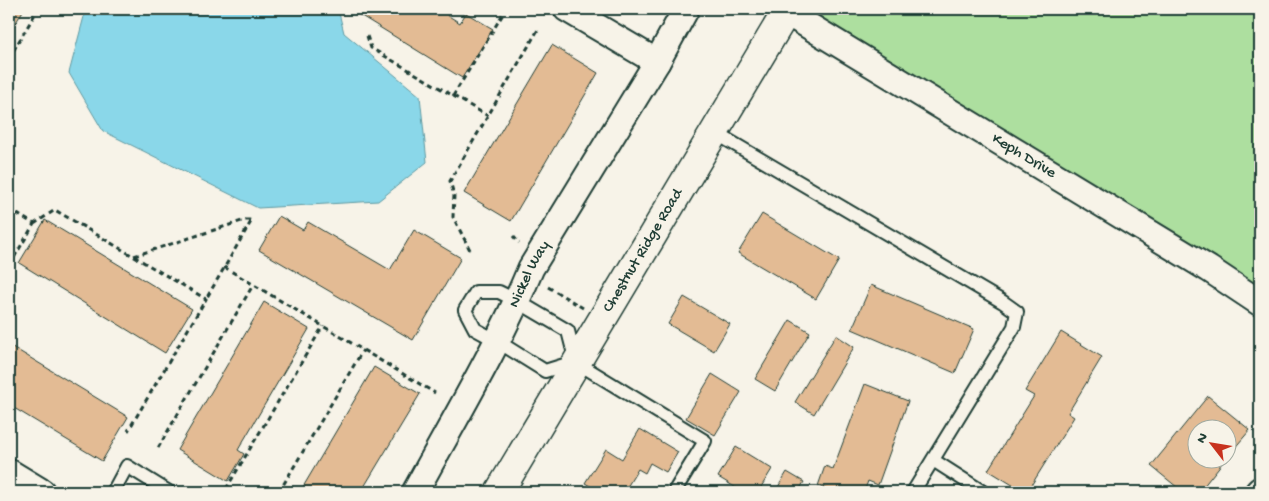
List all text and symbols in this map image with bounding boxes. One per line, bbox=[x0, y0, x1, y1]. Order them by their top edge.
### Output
street label: Keph Drive bbox=[988, 129, 1060, 184]
street label: Chestnut Ridge Road bbox=[599, 184, 688, 316]
street label: Nickel Way bbox=[505, 237, 555, 311]
north arrow bbox=[1186, 418, 1236, 468]
text: N bbox=[1193, 430, 1213, 447]

